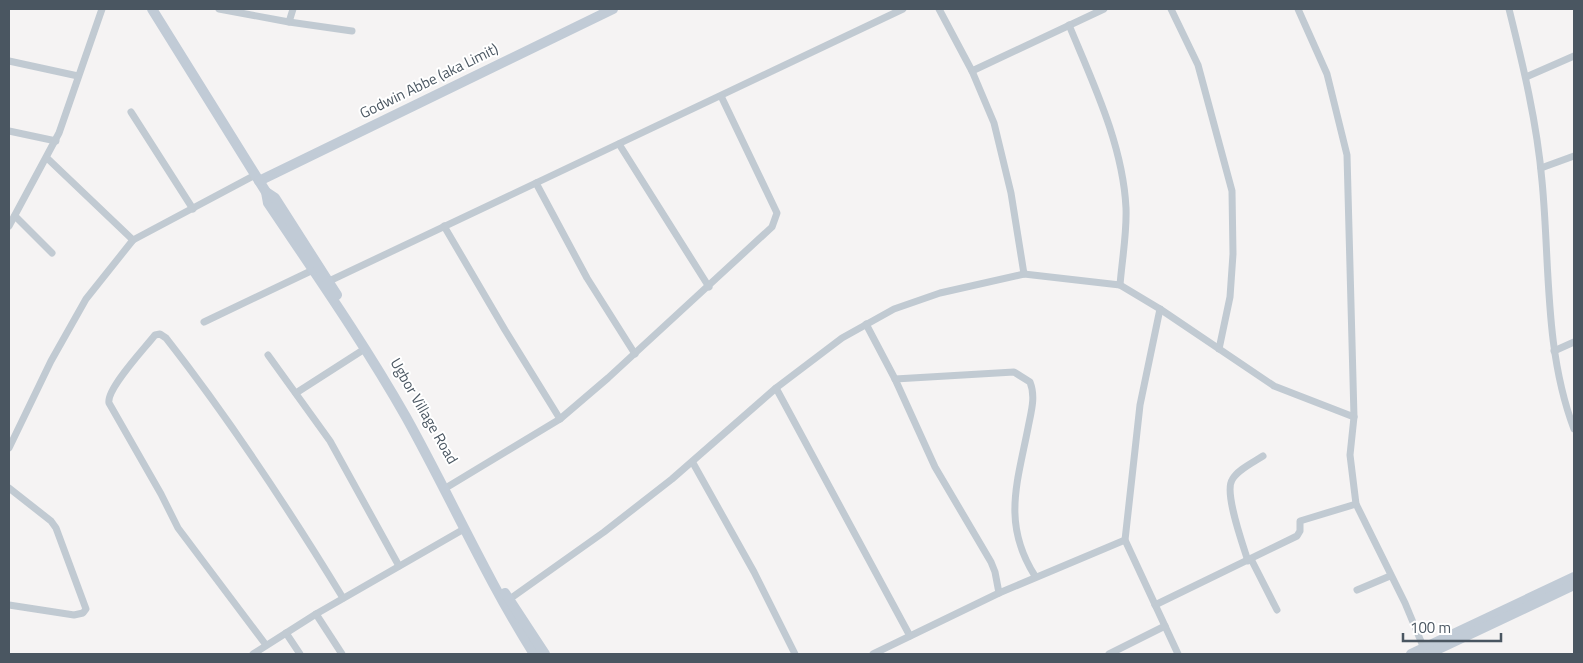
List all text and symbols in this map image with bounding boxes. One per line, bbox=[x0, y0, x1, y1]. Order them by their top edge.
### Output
street label: Godwin Abbe (aka Limit) bbox=[356, 37, 502, 124]
street label: Ugbor Village Road bbox=[385, 353, 464, 468]
scale bar bbox=[1403, 610, 1500, 642]
text: 100 m bbox=[1410, 616, 1451, 639]

